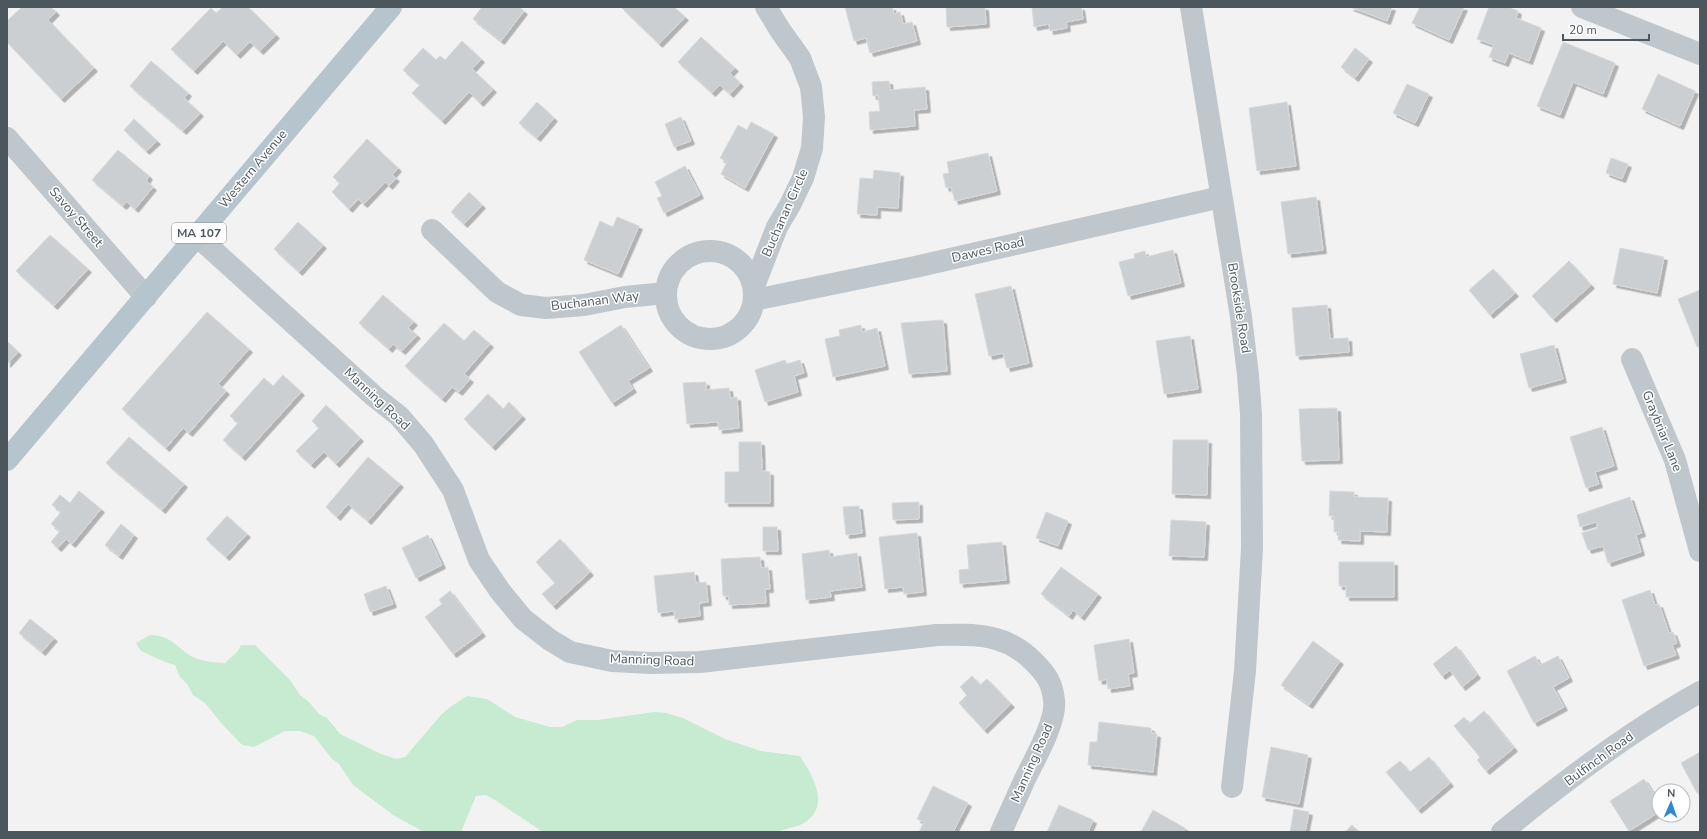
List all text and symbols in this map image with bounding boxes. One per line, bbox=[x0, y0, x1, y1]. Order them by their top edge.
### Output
scale bar bbox=[1563, 16, 1649, 42]
text: 20 m bbox=[1569, 22, 1597, 38]
street label: Western Avenue bbox=[215, 126, 291, 212]
street label: Buchanan Circle bbox=[758, 166, 812, 260]
street label: Savoy Street bbox=[45, 183, 107, 251]
road number: MA 107 bbox=[172, 223, 226, 243]
street label: Dawes Road bbox=[950, 233, 1026, 267]
street label: Brookside Road bbox=[1223, 261, 1255, 355]
street label: Buchanan Way bbox=[550, 287, 640, 315]
street label: Manning Road bbox=[340, 364, 414, 434]
street label: Graybriar Lane bbox=[1638, 388, 1686, 474]
street label: Manning Road bbox=[610, 650, 694, 670]
street label: Manning Road bbox=[1007, 721, 1057, 805]
street label: Bulfinch Road bbox=[1561, 728, 1637, 790]
north arrow bbox=[1651, 783, 1691, 823]
text: N bbox=[1667, 786, 1676, 801]

